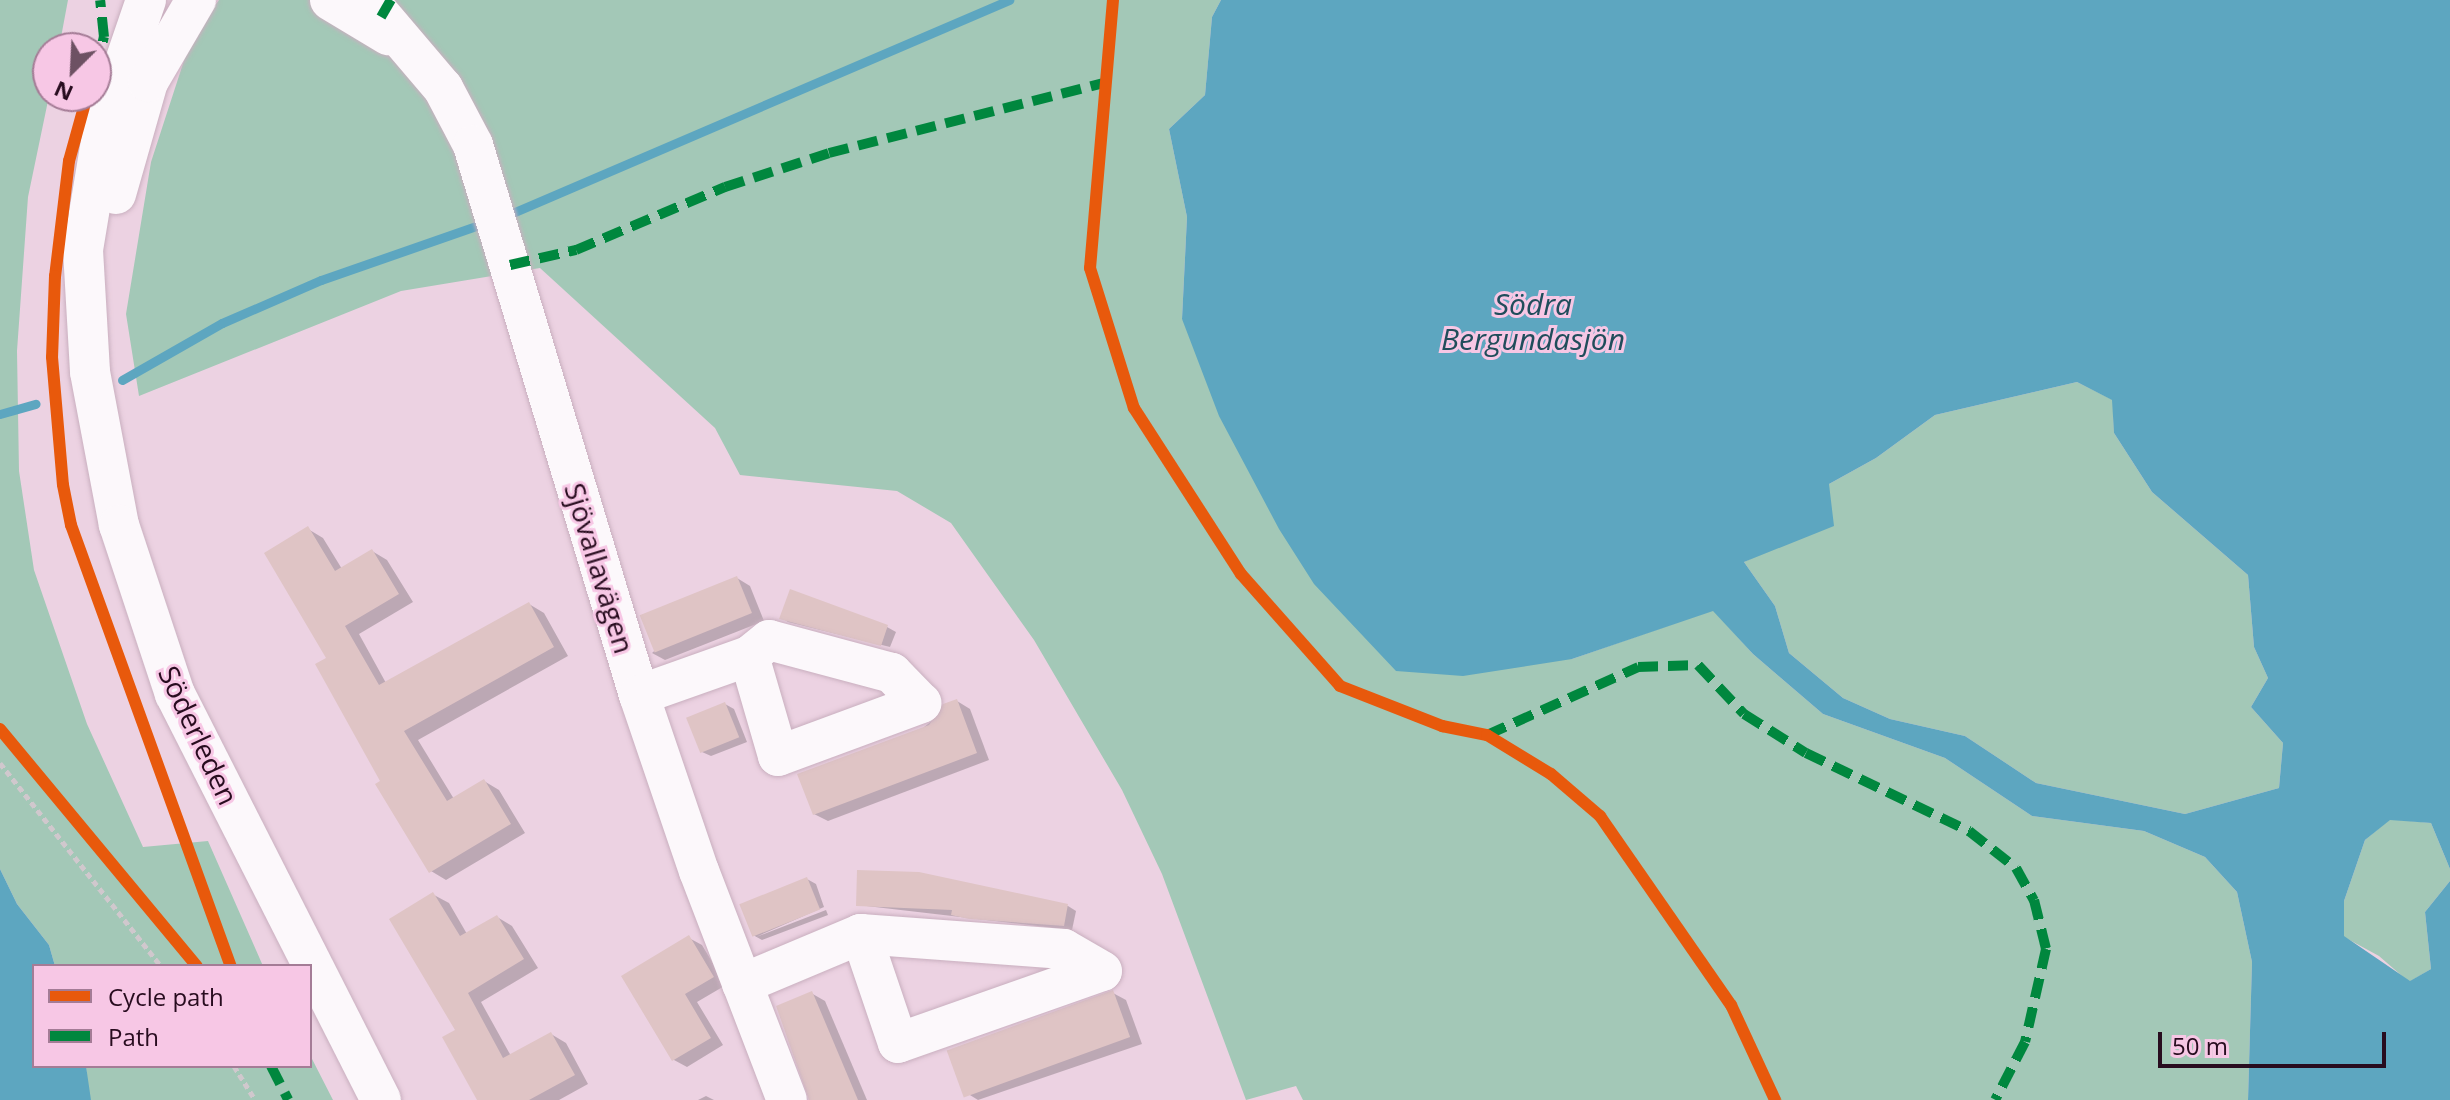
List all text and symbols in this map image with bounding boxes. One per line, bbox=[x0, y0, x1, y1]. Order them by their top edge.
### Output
north arrow bbox=[32, 32, 112, 112]
text: N bbox=[49, 75, 77, 109]
water label: Södra Bergundasjön bbox=[1441, 286, 1625, 356]
street label: Sjövallavägen bbox=[558, 479, 642, 657]
street label: Söderleden bbox=[152, 660, 246, 810]
legend bbox=[32, 964, 312, 1068]
text: Cycle path bbox=[108, 980, 224, 1013]
scale bar bbox=[2162, 1016, 2390, 1066]
text: Path bbox=[108, 1020, 159, 1053]
text: 50 m bbox=[2172, 1029, 2228, 1062]

